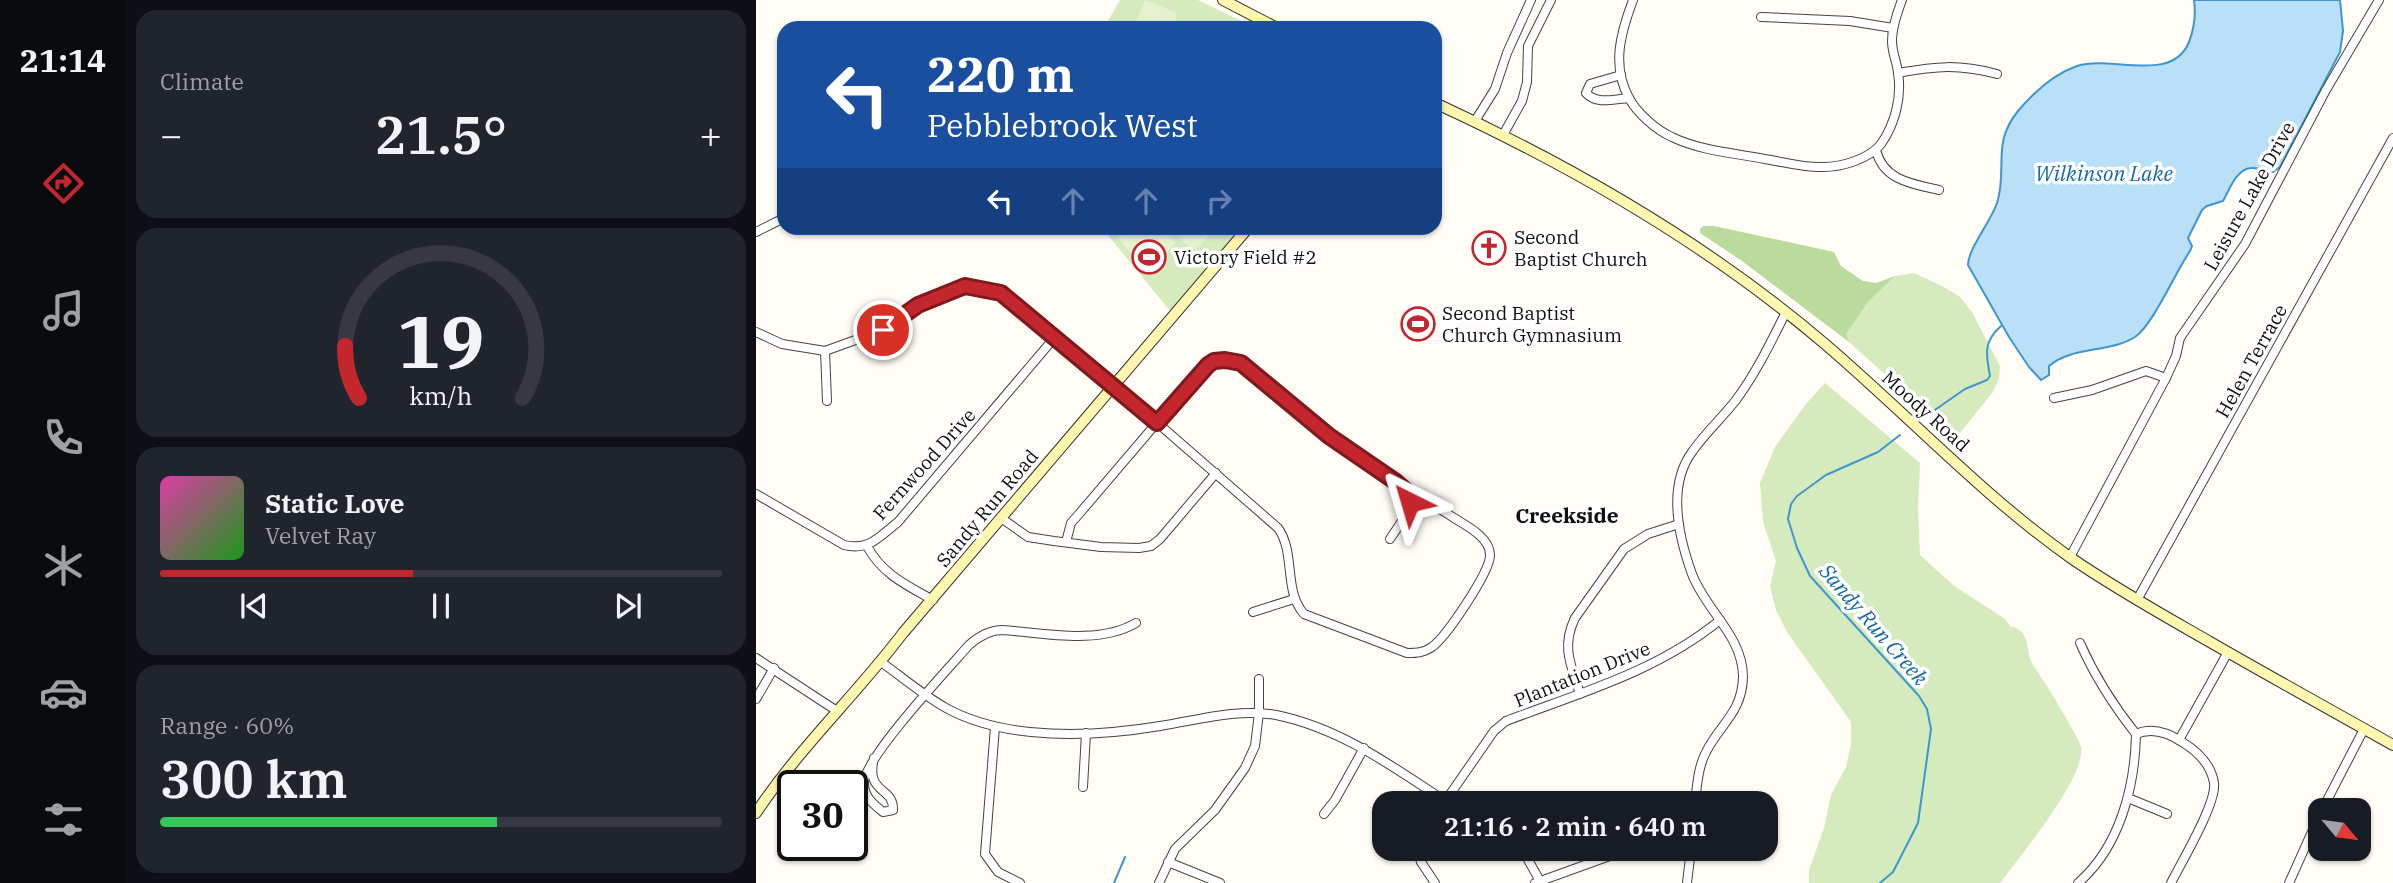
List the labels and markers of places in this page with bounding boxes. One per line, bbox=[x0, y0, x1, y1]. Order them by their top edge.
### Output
place label: Second Baptist Church bbox=[1514, 225, 1648, 271]
church icon: Second Baptist Church bbox=[1470, 229, 1508, 267]
sports icon: Victory Field #2 bbox=[1130, 238, 1168, 276]
place label: Victory Field #2 bbox=[1174, 245, 1317, 269]
pin bbox=[853, 300, 913, 360]
place label: Second Baptist Church Gymnasium bbox=[1442, 301, 1622, 347]
sports icon: Second Baptist Church Gymnasium bbox=[1399, 305, 1437, 343]

